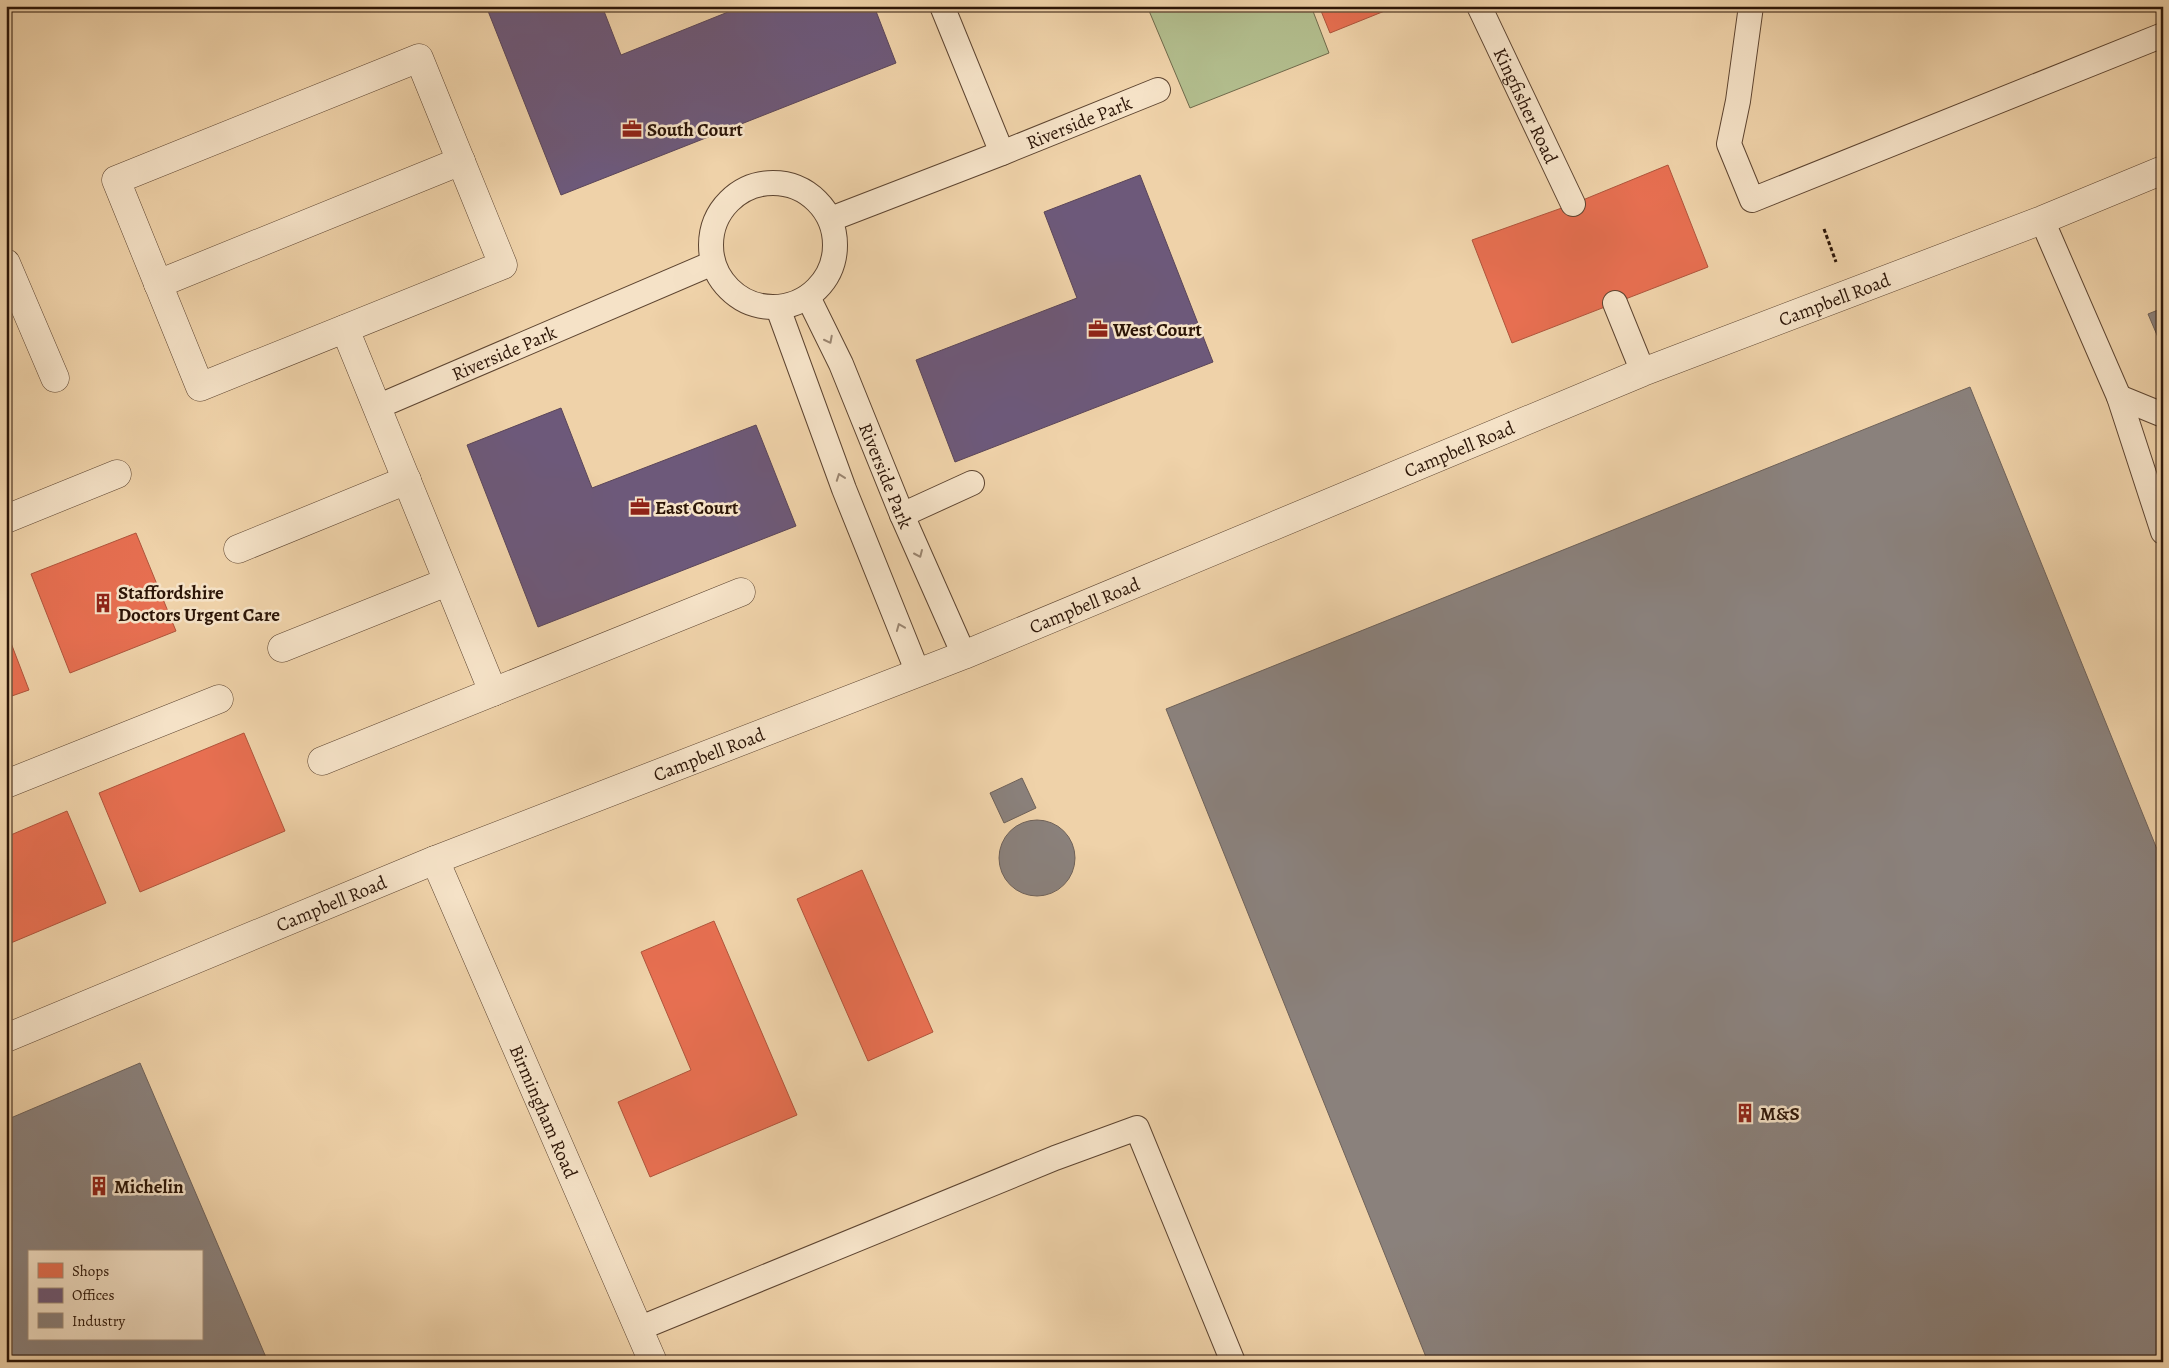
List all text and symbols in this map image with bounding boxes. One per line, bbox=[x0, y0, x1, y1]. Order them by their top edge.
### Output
street label: Kingfisher Road bbox=[1487, 44, 1564, 169]
street label: Riverside Park bbox=[1022, 90, 1136, 156]
place label: South Court bbox=[647, 117, 743, 143]
office icon: South Court bbox=[621, 118, 643, 140]
street label: Campbell Road bbox=[1775, 267, 1895, 333]
place label: West Court bbox=[1112, 317, 1203, 343]
office icon: West Court bbox=[1087, 318, 1109, 340]
street label: Riverside Park bbox=[448, 319, 561, 388]
one-way arrow bbox=[823, 335, 833, 344]
street label: Campbell Road bbox=[1400, 415, 1519, 484]
street label: Riverside Park bbox=[852, 419, 919, 533]
one-way arrow bbox=[836, 473, 846, 481]
place label: East Court bbox=[655, 495, 739, 521]
office icon: East Court bbox=[629, 496, 651, 518]
one-way arrow bbox=[913, 549, 924, 558]
street label: Campbell Road bbox=[1025, 571, 1144, 640]
place label: Staffordshire Doctors Urgent Care bbox=[118, 580, 280, 628]
building icon: Staffordshire Doctors Urgent Care bbox=[92, 592, 114, 614]
one-way arrow bbox=[896, 624, 906, 632]
street label: Campbell Road bbox=[650, 721, 769, 788]
street label: Campbell Road bbox=[272, 869, 391, 939]
street label: Birmingham Road bbox=[503, 1041, 584, 1183]
place label: M&S bbox=[1760, 1101, 1800, 1127]
building icon: M&S bbox=[1734, 1102, 1756, 1124]
place label: Michelin bbox=[114, 1174, 184, 1200]
building icon: Michelin bbox=[88, 1175, 110, 1197]
legend bbox=[28, 1250, 202, 1340]
text: Shops bbox=[72, 1261, 109, 1281]
text: Offices bbox=[72, 1285, 115, 1305]
text: Industry bbox=[72, 1311, 126, 1331]

